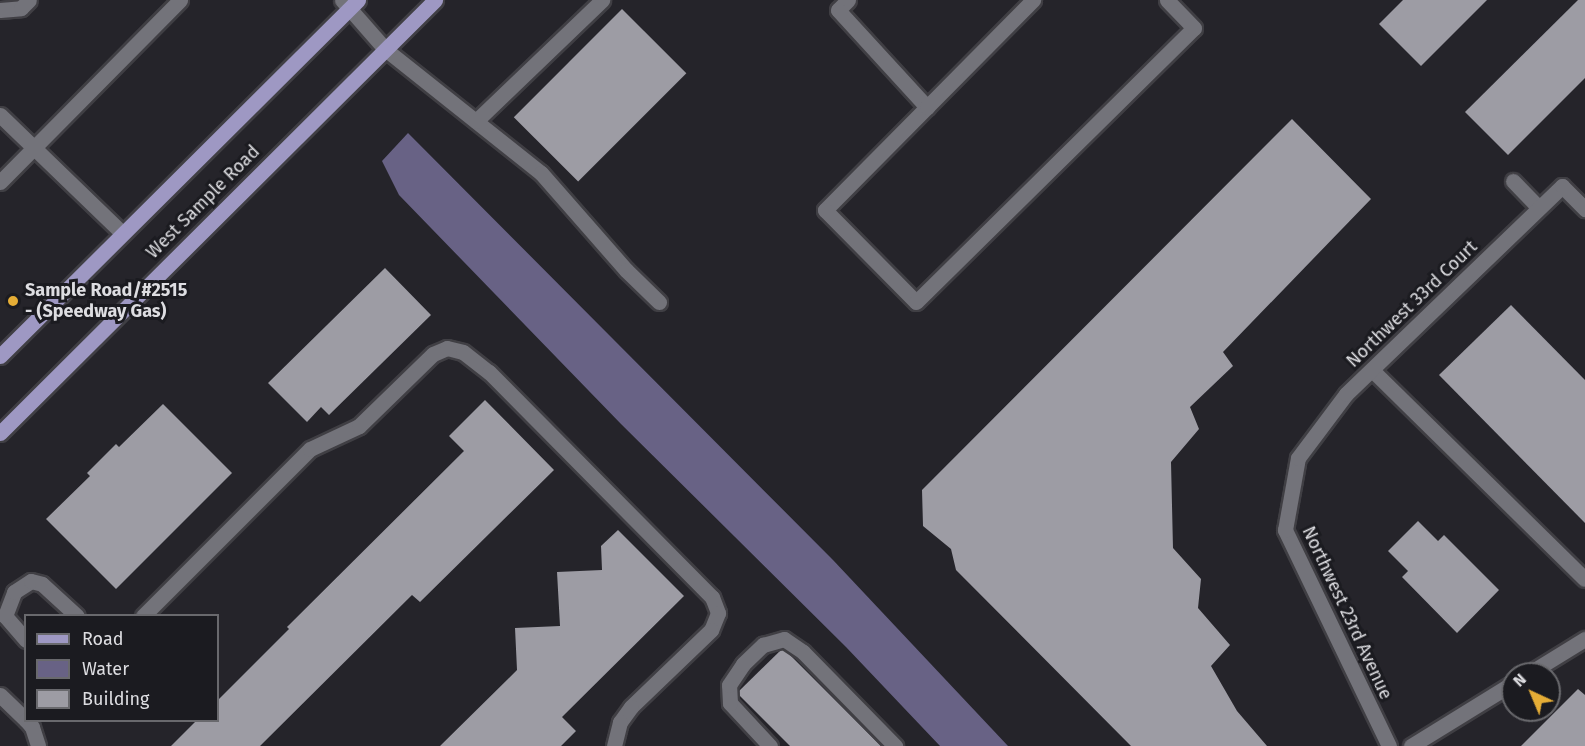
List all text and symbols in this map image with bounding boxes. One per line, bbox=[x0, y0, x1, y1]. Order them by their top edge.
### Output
street label: West Sample Road bbox=[142, 141, 264, 263]
street label: Northwest 33rd Court bbox=[1342, 236, 1482, 372]
place label: Sample Road/#2515 - (Speedway Gas) bbox=[25, 280, 187, 322]
marker: Sample Road/#2515 - (Speedway Gas) bbox=[6, 294, 20, 308]
street label: Northwest 23rd Avenue bbox=[1297, 523, 1397, 703]
legend bbox=[24, 614, 219, 722]
text: Road bbox=[82, 628, 124, 650]
text: Water bbox=[82, 658, 129, 680]
north arrow bbox=[1501, 662, 1561, 722]
text: N bbox=[1509, 670, 1530, 691]
text: Building bbox=[82, 688, 149, 710]

